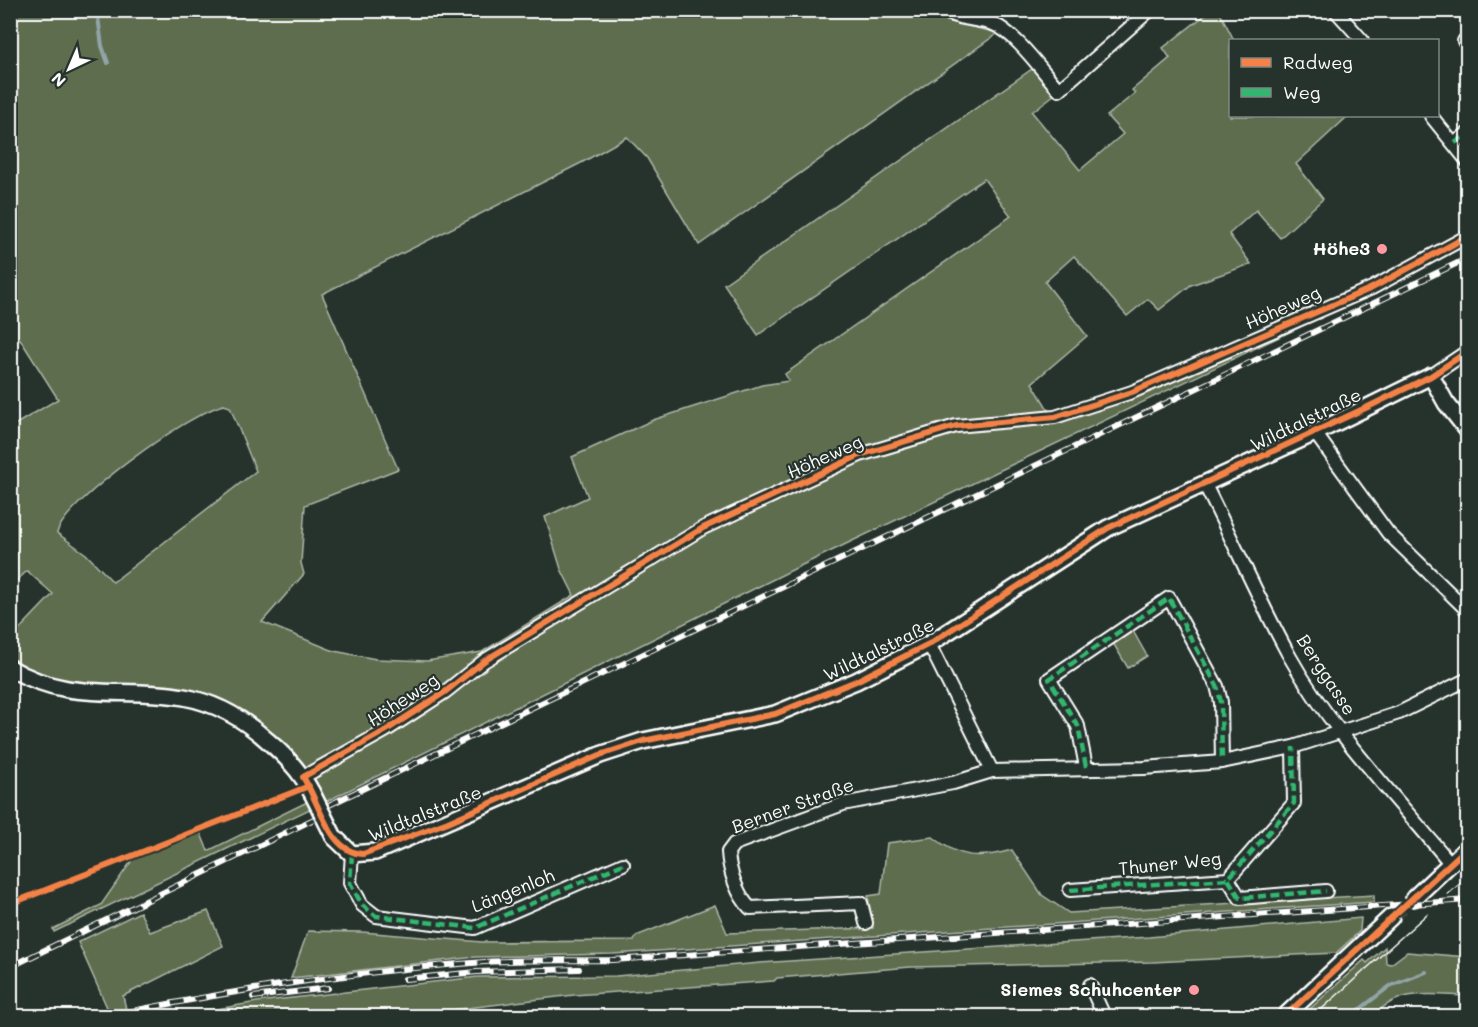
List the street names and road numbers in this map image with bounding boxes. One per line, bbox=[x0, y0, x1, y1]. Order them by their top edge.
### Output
street label: Höheweg bbox=[1241, 280, 1324, 334]
street label: Wildtalstraße bbox=[1246, 382, 1365, 456]
street label: Höheweg bbox=[783, 429, 866, 483]
street label: Wildtalstraße bbox=[819, 612, 938, 686]
street label: Berggasse bbox=[1292, 629, 1362, 720]
street label: Höheweg bbox=[362, 667, 443, 731]
street label: Berner Straße bbox=[728, 772, 857, 838]
street label: Wildtalstraße bbox=[364, 779, 485, 847]
street label: Thuner Weg bbox=[1117, 846, 1223, 880]
street label: Längenloh bbox=[468, 863, 558, 918]

